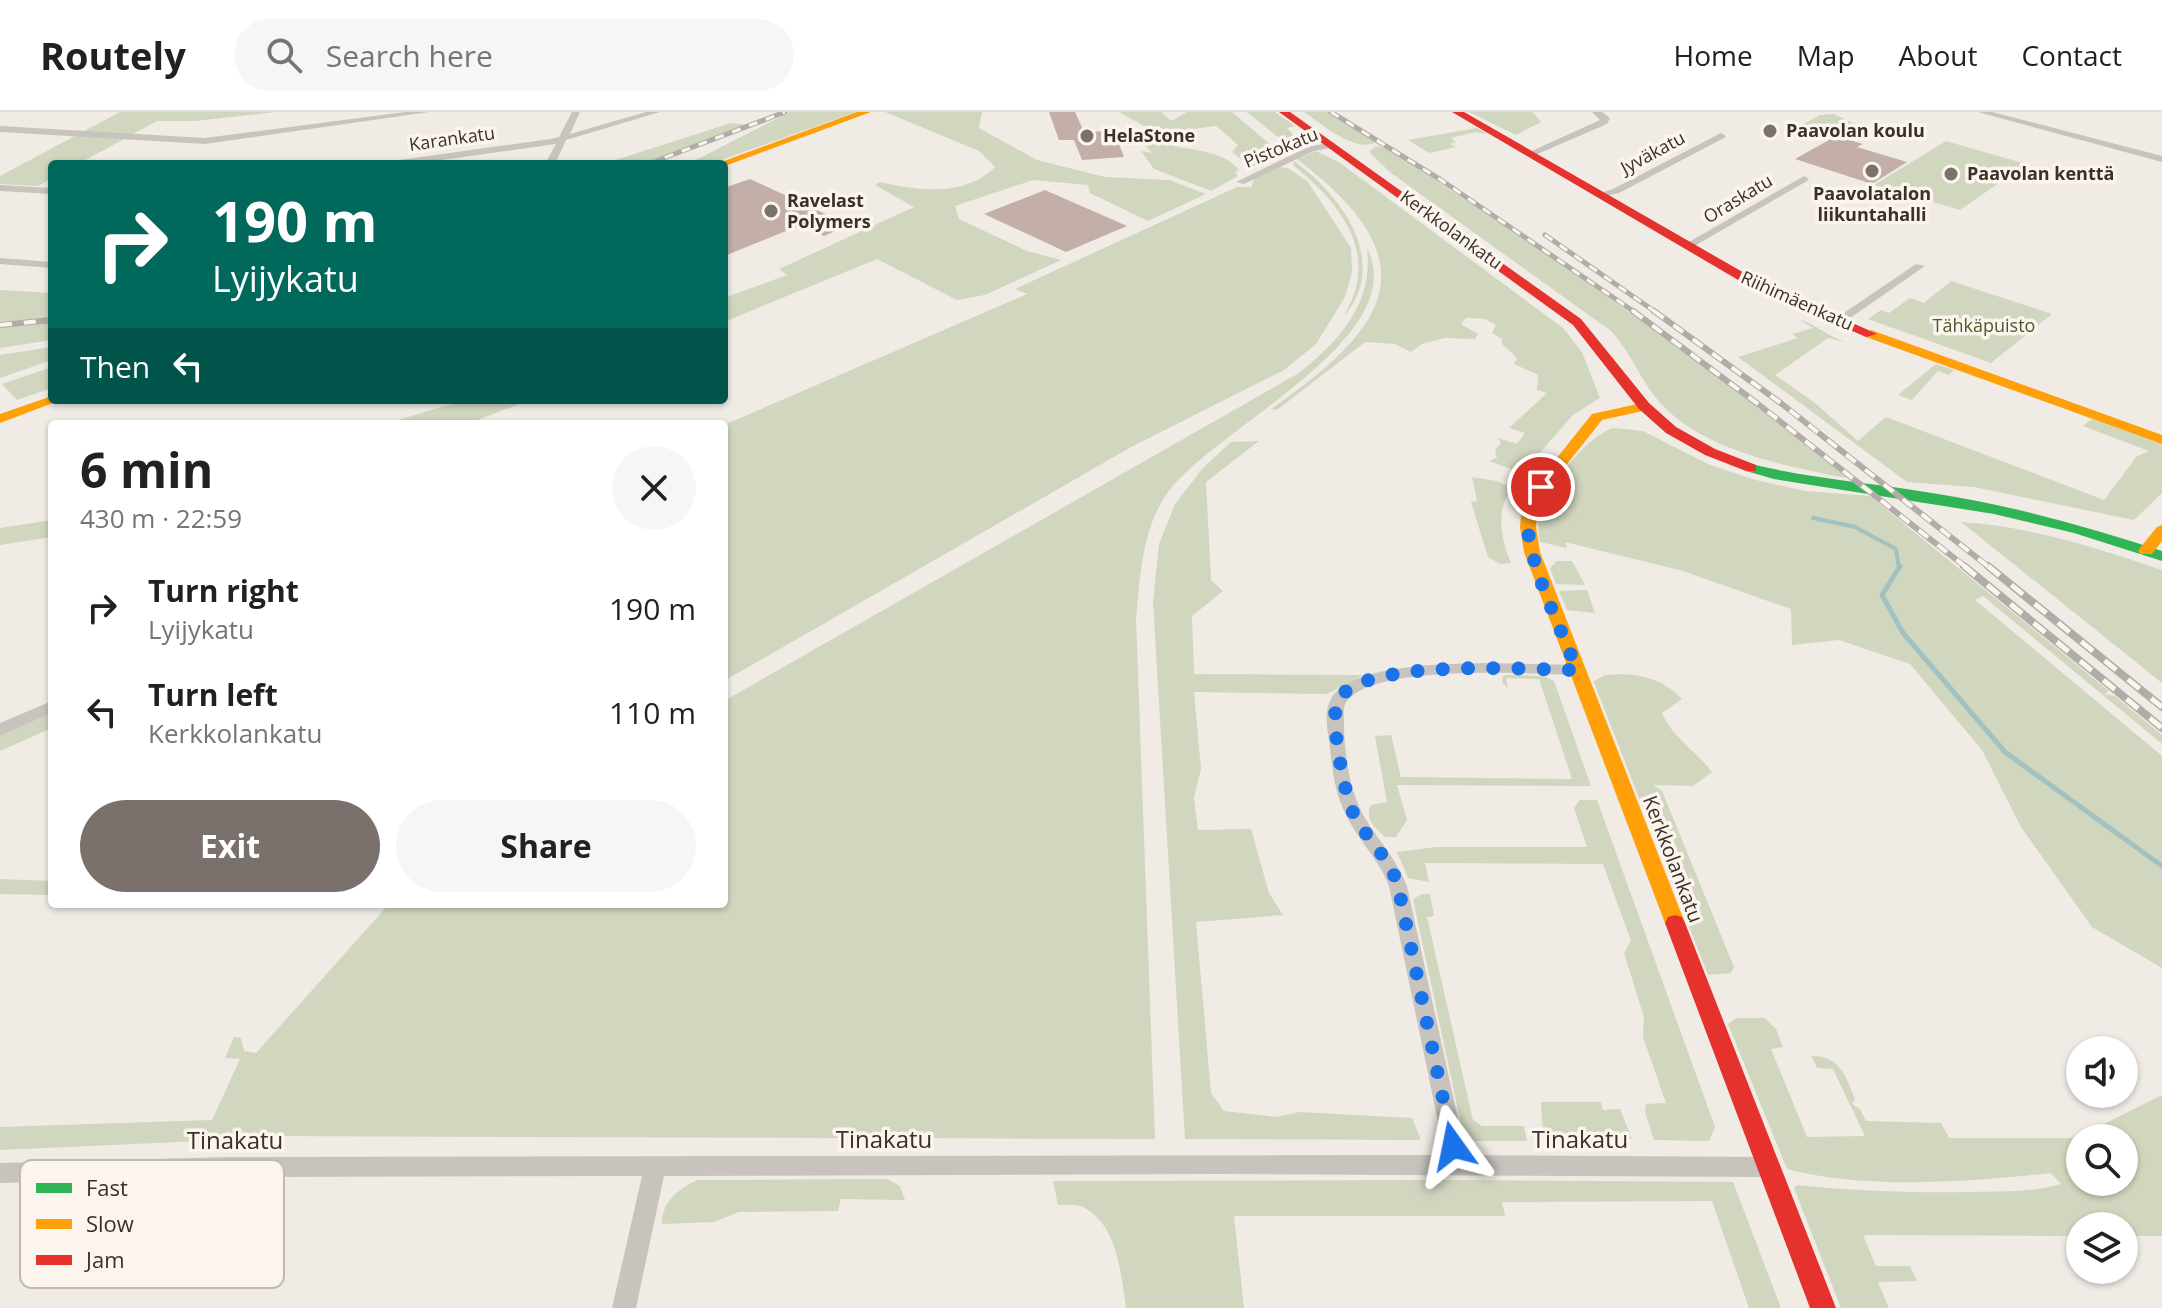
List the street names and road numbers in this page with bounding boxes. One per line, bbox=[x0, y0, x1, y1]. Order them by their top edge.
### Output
street label: Karankatu bbox=[407, 120, 496, 156]
street label: Pistokatu bbox=[1240, 121, 1321, 173]
street label: Jyväkatu bbox=[1614, 125, 1689, 180]
street label: Oraskatu bbox=[1698, 168, 1777, 228]
street label: Kerkkolankatu bbox=[1396, 184, 1507, 274]
street label: Riihimäenkatu bbox=[1737, 265, 1857, 336]
street label: Kerkkolankatu bbox=[1637, 791, 1710, 926]
street label: Tinakatu bbox=[836, 1122, 932, 1155]
street label: Tinakatu bbox=[1532, 1122, 1628, 1155]
street label: Tinakatu bbox=[187, 1123, 283, 1156]

